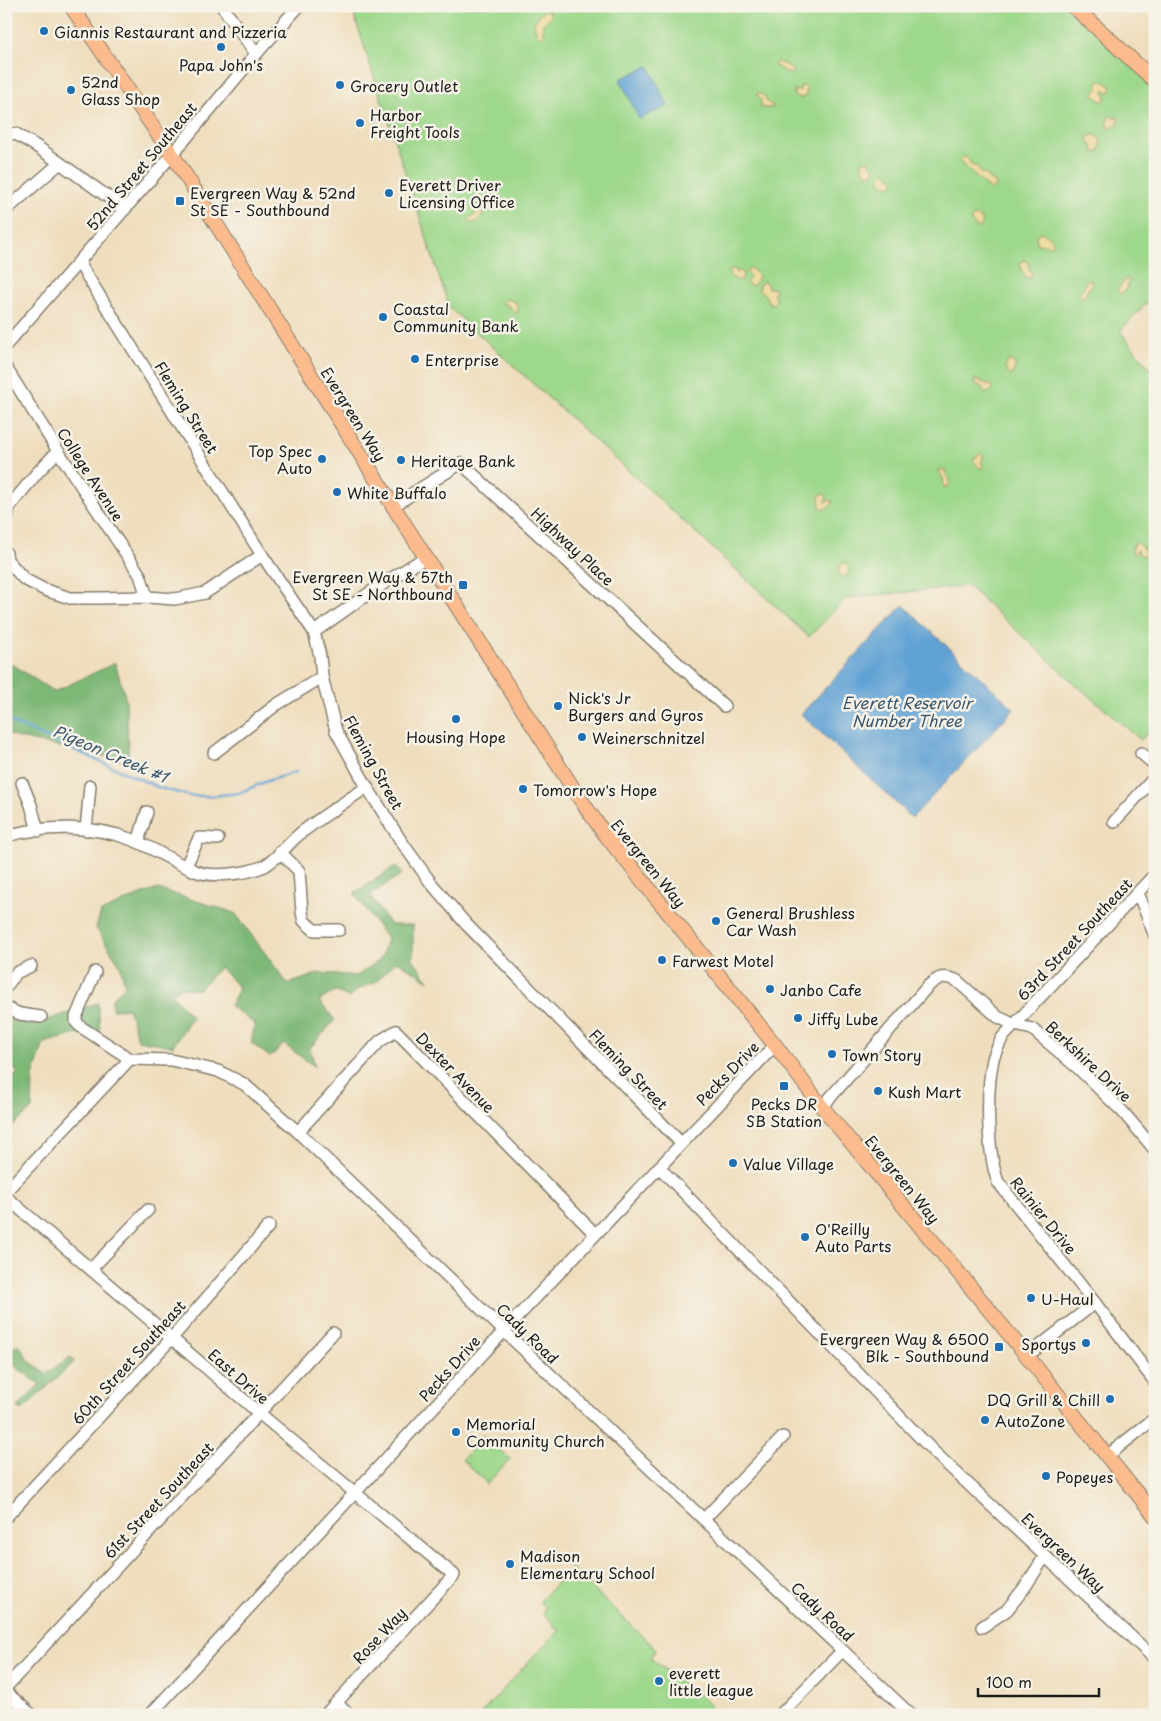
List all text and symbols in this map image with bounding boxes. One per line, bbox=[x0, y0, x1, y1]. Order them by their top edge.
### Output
place label: Giannis Restaurant and Pizzeria bbox=[54, 20, 287, 43]
marker: Giannis Restaurant and Pizzeria bbox=[38, 25, 50, 37]
marker: Papa John's bbox=[215, 41, 227, 53]
place label: Papa John's bbox=[179, 53, 263, 76]
place label: 52nd Glass Shop bbox=[81, 70, 160, 110]
place label: Grocery Outlet bbox=[350, 74, 458, 97]
marker: Grocery Outlet bbox=[334, 79, 346, 91]
marker: 52nd Glass Shop bbox=[65, 84, 77, 96]
street label: 52nd Street Southeast bbox=[80, 97, 202, 235]
place label: Harbor Freight Tools bbox=[370, 103, 460, 143]
marker: Harbor Freight Tools bbox=[354, 117, 366, 129]
place label: Everett Driver Licensing Office bbox=[399, 173, 515, 213]
place label: Evergreen Way & 52nd St SE - Southbound bbox=[190, 181, 356, 221]
marker: Everett Driver Licensing Office bbox=[383, 187, 395, 199]
marker: Evergreen Way & 52nd St SE - Southbound bbox=[174, 195, 186, 207]
place label: Coastal Community Bank bbox=[393, 297, 519, 337]
marker: Coastal Community Bank bbox=[377, 311, 389, 323]
place label: Enterprise bbox=[425, 348, 499, 371]
marker: Enterprise bbox=[409, 353, 421, 365]
street label: Fleming Street bbox=[149, 356, 225, 458]
street label: Evergreen Way bbox=[316, 362, 392, 466]
street label: College Avenue bbox=[52, 423, 130, 525]
place label: Top Spec Auto bbox=[248, 439, 312, 479]
place label: Heritage Bank bbox=[411, 449, 515, 472]
marker: Top Spec Auto bbox=[316, 453, 328, 465]
marker: Heritage Bank bbox=[395, 454, 407, 466]
place label: White Buffalo bbox=[347, 481, 446, 504]
marker: White Buffalo bbox=[331, 486, 343, 498]
street label: Highway Place bbox=[526, 501, 620, 591]
place label: Evergreen Way & 57th St SE - Northbound bbox=[292, 565, 453, 605]
marker: Evergreen Way & 57th St SE - Northbound bbox=[457, 579, 469, 591]
place label: Nick's Jr Burgers and Gyros bbox=[568, 686, 703, 726]
water label: Everett Reservoir Number Three bbox=[842, 690, 975, 732]
marker: Nick's Jr Burgers and Gyros bbox=[552, 700, 564, 712]
street label: Fleming Street bbox=[339, 711, 409, 813]
marker: Housing Hope bbox=[450, 713, 462, 725]
water label: Pigeon Creek #1 bbox=[50, 718, 175, 789]
place label: Housing Hope bbox=[406, 725, 506, 748]
place label: Weinerschnitzel bbox=[592, 726, 705, 749]
marker: Weinerschnitzel bbox=[576, 731, 588, 743]
place label: Tomorrow's Hope bbox=[533, 778, 657, 801]
marker: Tomorrow's Hope bbox=[517, 783, 529, 795]
street label: Evergreen Way bbox=[606, 814, 692, 912]
street label: 63rd Street Southeast bbox=[1011, 873, 1137, 1005]
place label: General Brushless Car Wash bbox=[726, 901, 855, 941]
marker: General Brushless Car Wash bbox=[710, 915, 722, 927]
place label: Farwest Motel bbox=[672, 949, 774, 972]
marker: Farwest Motel bbox=[656, 954, 668, 966]
place label: Janbo Cafe bbox=[780, 978, 862, 1001]
marker: Janbo Cafe bbox=[764, 983, 776, 995]
place label: Jiffy Lube bbox=[808, 1007, 879, 1030]
marker: Jiffy Lube bbox=[792, 1012, 804, 1024]
street label: Berkshire Drive bbox=[1041, 1015, 1137, 1107]
street label: Fleming Street bbox=[584, 1023, 674, 1115]
street label: Dexter Avenue bbox=[411, 1026, 501, 1118]
street label: Pecks Drive bbox=[690, 1035, 764, 1111]
place label: Town Story bbox=[842, 1043, 922, 1066]
marker: Town Story bbox=[826, 1048, 838, 1060]
marker: Pecks DR SB Station bbox=[778, 1080, 790, 1092]
place label: Kush Mart bbox=[888, 1080, 961, 1103]
marker: Kush Mart bbox=[872, 1085, 884, 1097]
place label: Pecks DR SB Station bbox=[746, 1092, 822, 1132]
street label: Evergreen Way bbox=[860, 1130, 946, 1228]
place label: Value Village bbox=[743, 1152, 834, 1175]
marker: Value Village bbox=[727, 1157, 739, 1169]
street label: Rainier Drive bbox=[1005, 1171, 1083, 1259]
place label: O'Reilly Auto Parts bbox=[815, 1217, 891, 1257]
marker: O'Reilly Auto Parts bbox=[799, 1231, 811, 1243]
place label: U-Haul bbox=[1041, 1287, 1094, 1310]
marker: U-Haul bbox=[1025, 1292, 1037, 1304]
street label: 60th Street Southeast bbox=[66, 1295, 190, 1429]
street label: Cady Road bbox=[492, 1297, 564, 1369]
place label: Evergreen Way & 6500 Blk - Southbound bbox=[819, 1327, 989, 1367]
street label: Pecks Drive bbox=[413, 1330, 485, 1406]
place label: Sportys bbox=[1021, 1332, 1076, 1355]
marker: Sportys bbox=[1080, 1337, 1092, 1349]
marker: Evergreen Way & 6500 Blk - Southbound bbox=[993, 1341, 1005, 1353]
street label: East Drive bbox=[203, 1343, 275, 1409]
place label: DQ Grill & Chill bbox=[986, 1388, 1100, 1411]
marker: DQ Grill & Chill bbox=[1104, 1393, 1116, 1405]
place label: AutoZone bbox=[995, 1409, 1065, 1432]
place label: Memorial Community Church bbox=[466, 1412, 605, 1452]
marker: AutoZone bbox=[979, 1414, 991, 1426]
marker: Memorial Community Church bbox=[450, 1426, 462, 1438]
street label: 61st Street Southeast bbox=[97, 1436, 219, 1564]
place label: Popeyes bbox=[1056, 1465, 1113, 1488]
marker: Popeyes bbox=[1040, 1470, 1052, 1482]
street label: Evergreen Way bbox=[1017, 1507, 1111, 1597]
place label: Madison Elementary School bbox=[520, 1544, 655, 1584]
marker: Madison Elementary School bbox=[504, 1558, 516, 1570]
street label: Cady Road bbox=[786, 1576, 860, 1646]
street label: Rose Way bbox=[347, 1601, 411, 1669]
place label: everett little league bbox=[669, 1661, 754, 1701]
scale bar bbox=[978, 1666, 1100, 1698]
text: 100 m bbox=[986, 1670, 1032, 1693]
marker: everett little league bbox=[653, 1675, 665, 1687]

